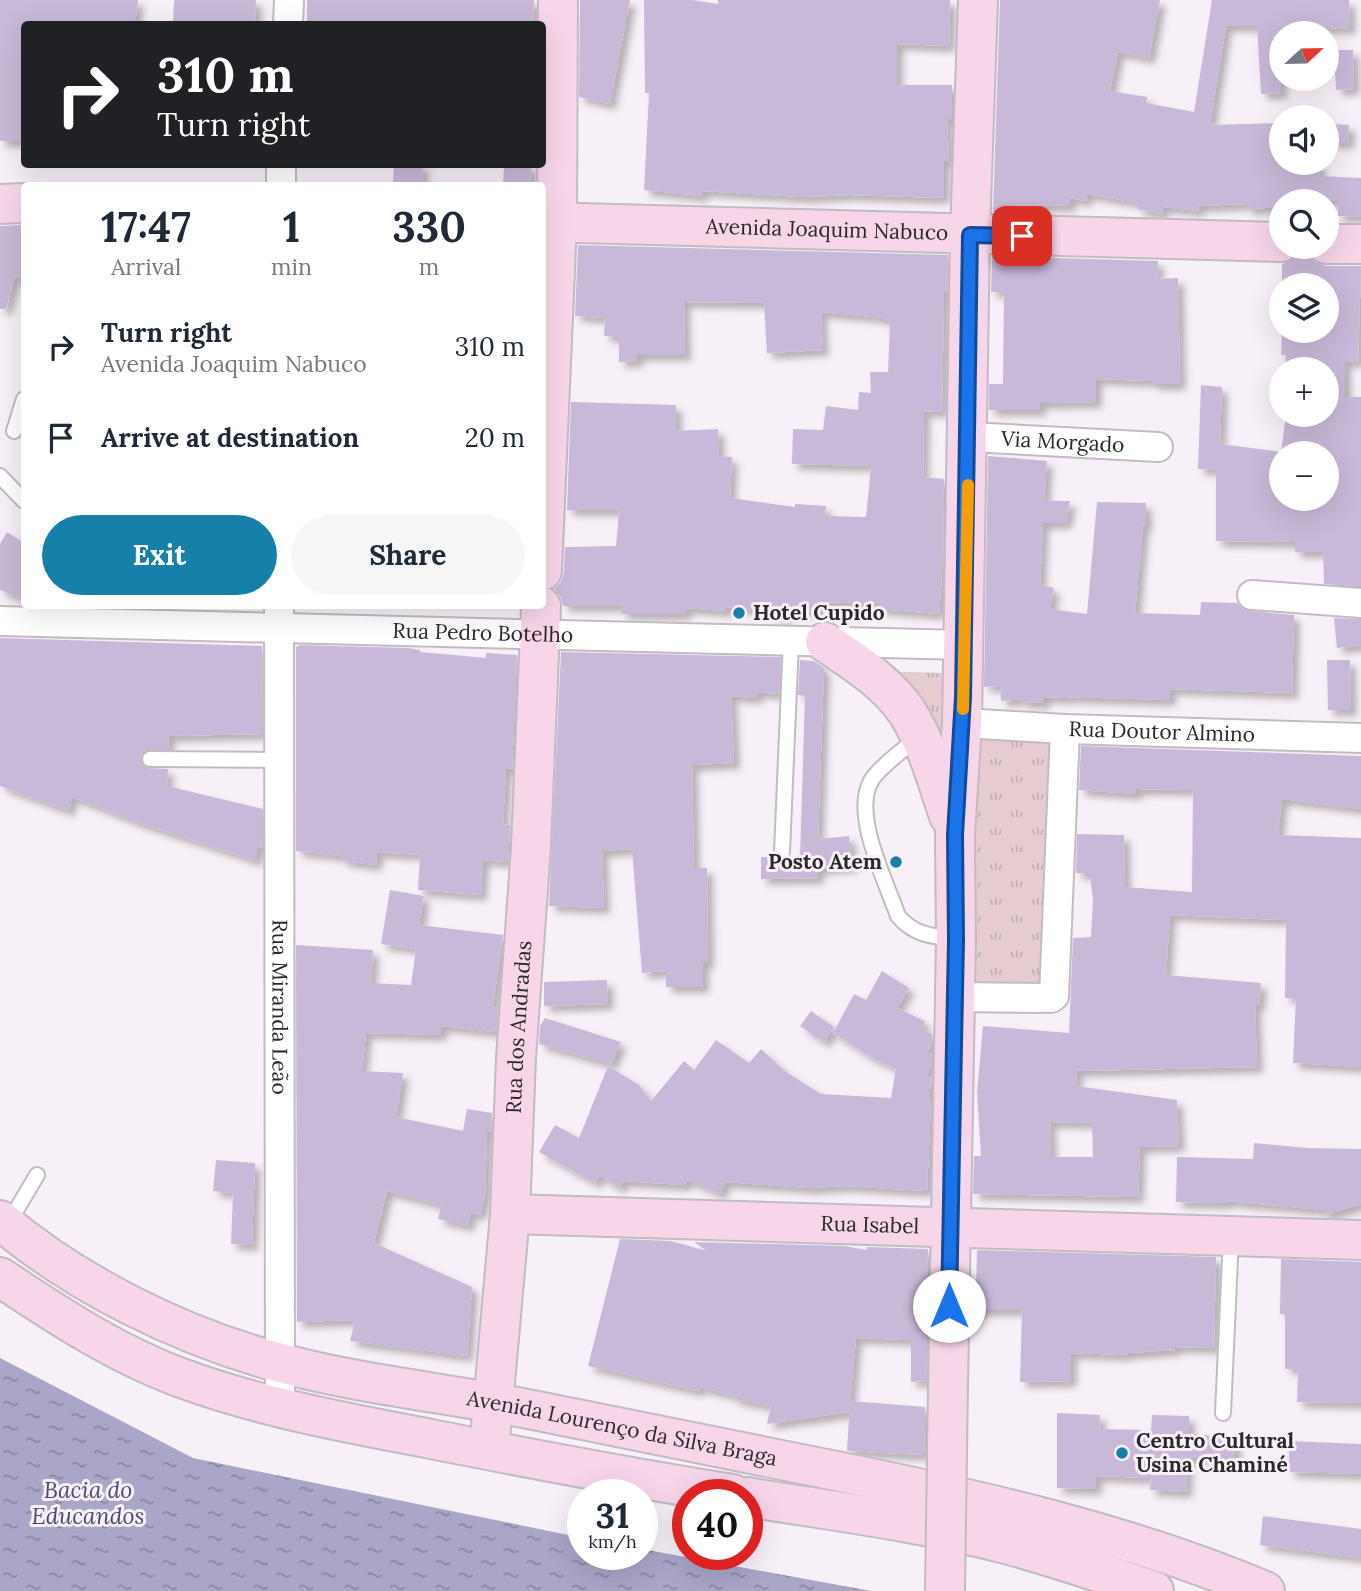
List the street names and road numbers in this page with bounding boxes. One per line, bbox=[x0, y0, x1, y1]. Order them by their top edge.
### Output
street label: Avenida Joaquim Nabuco bbox=[704, 212, 949, 246]
street label: Via Morgado bbox=[1000, 425, 1125, 458]
street label: Rua Pedro Botelho bbox=[392, 617, 574, 648]
street label: Rua Doutor Almino bbox=[1068, 715, 1255, 748]
street label: Rua Miranda Leão bbox=[266, 919, 294, 1095]
street label: Rua dos Andradas bbox=[500, 940, 537, 1114]
street label: Rua Isabel bbox=[820, 1209, 920, 1239]
street label: Avenida Lourenço da Silva Braga bbox=[464, 1384, 780, 1472]

